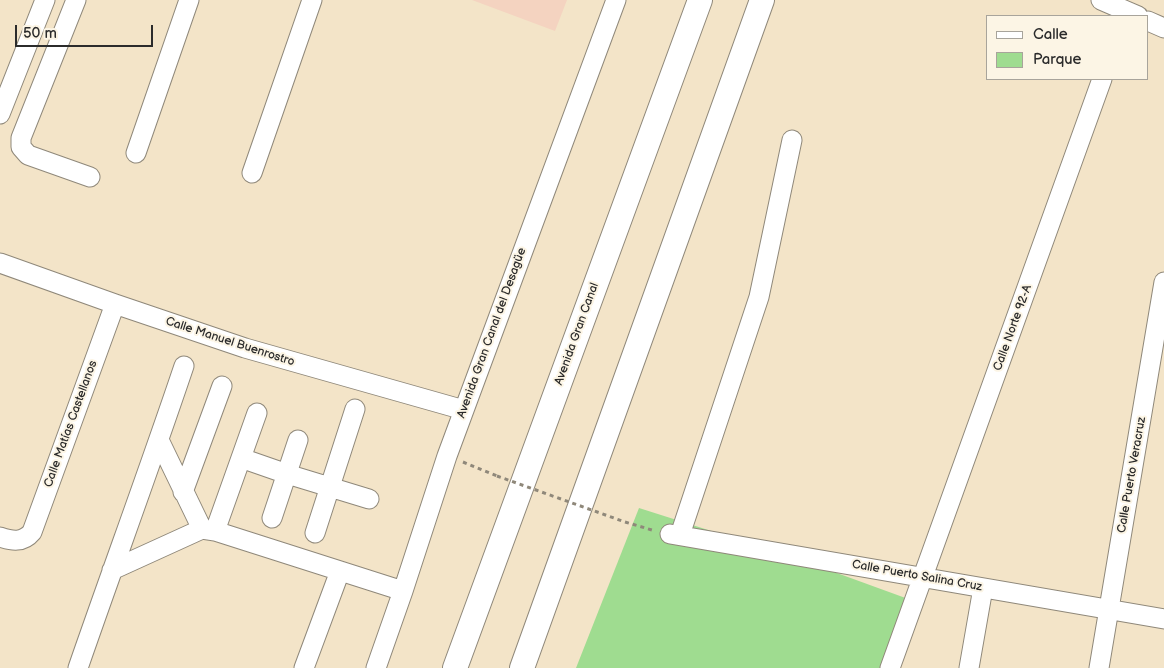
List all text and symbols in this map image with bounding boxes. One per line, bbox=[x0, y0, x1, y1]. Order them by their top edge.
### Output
scale bar bbox=[18, 15, 155, 47]
legend bbox=[986, 15, 1149, 80]
text: 50 m bbox=[23, 24, 57, 43]
text: Calle bbox=[1033, 25, 1068, 44]
text: Parque bbox=[1033, 50, 1081, 69]
street label: Avenida Gran Canal del Desagüe bbox=[454, 246, 530, 420]
street label: Avenida Gran Canal bbox=[552, 281, 602, 387]
street label: Calle Norte 92-A bbox=[991, 283, 1035, 373]
street label: Calle Manuel Buenrostro bbox=[164, 314, 296, 370]
street label: Calle Matías Castellanos bbox=[41, 359, 101, 489]
street label: Calle Puerto Veracruz bbox=[1115, 416, 1149, 534]
street label: Calle Puerto Salina Cruz bbox=[851, 557, 983, 595]

